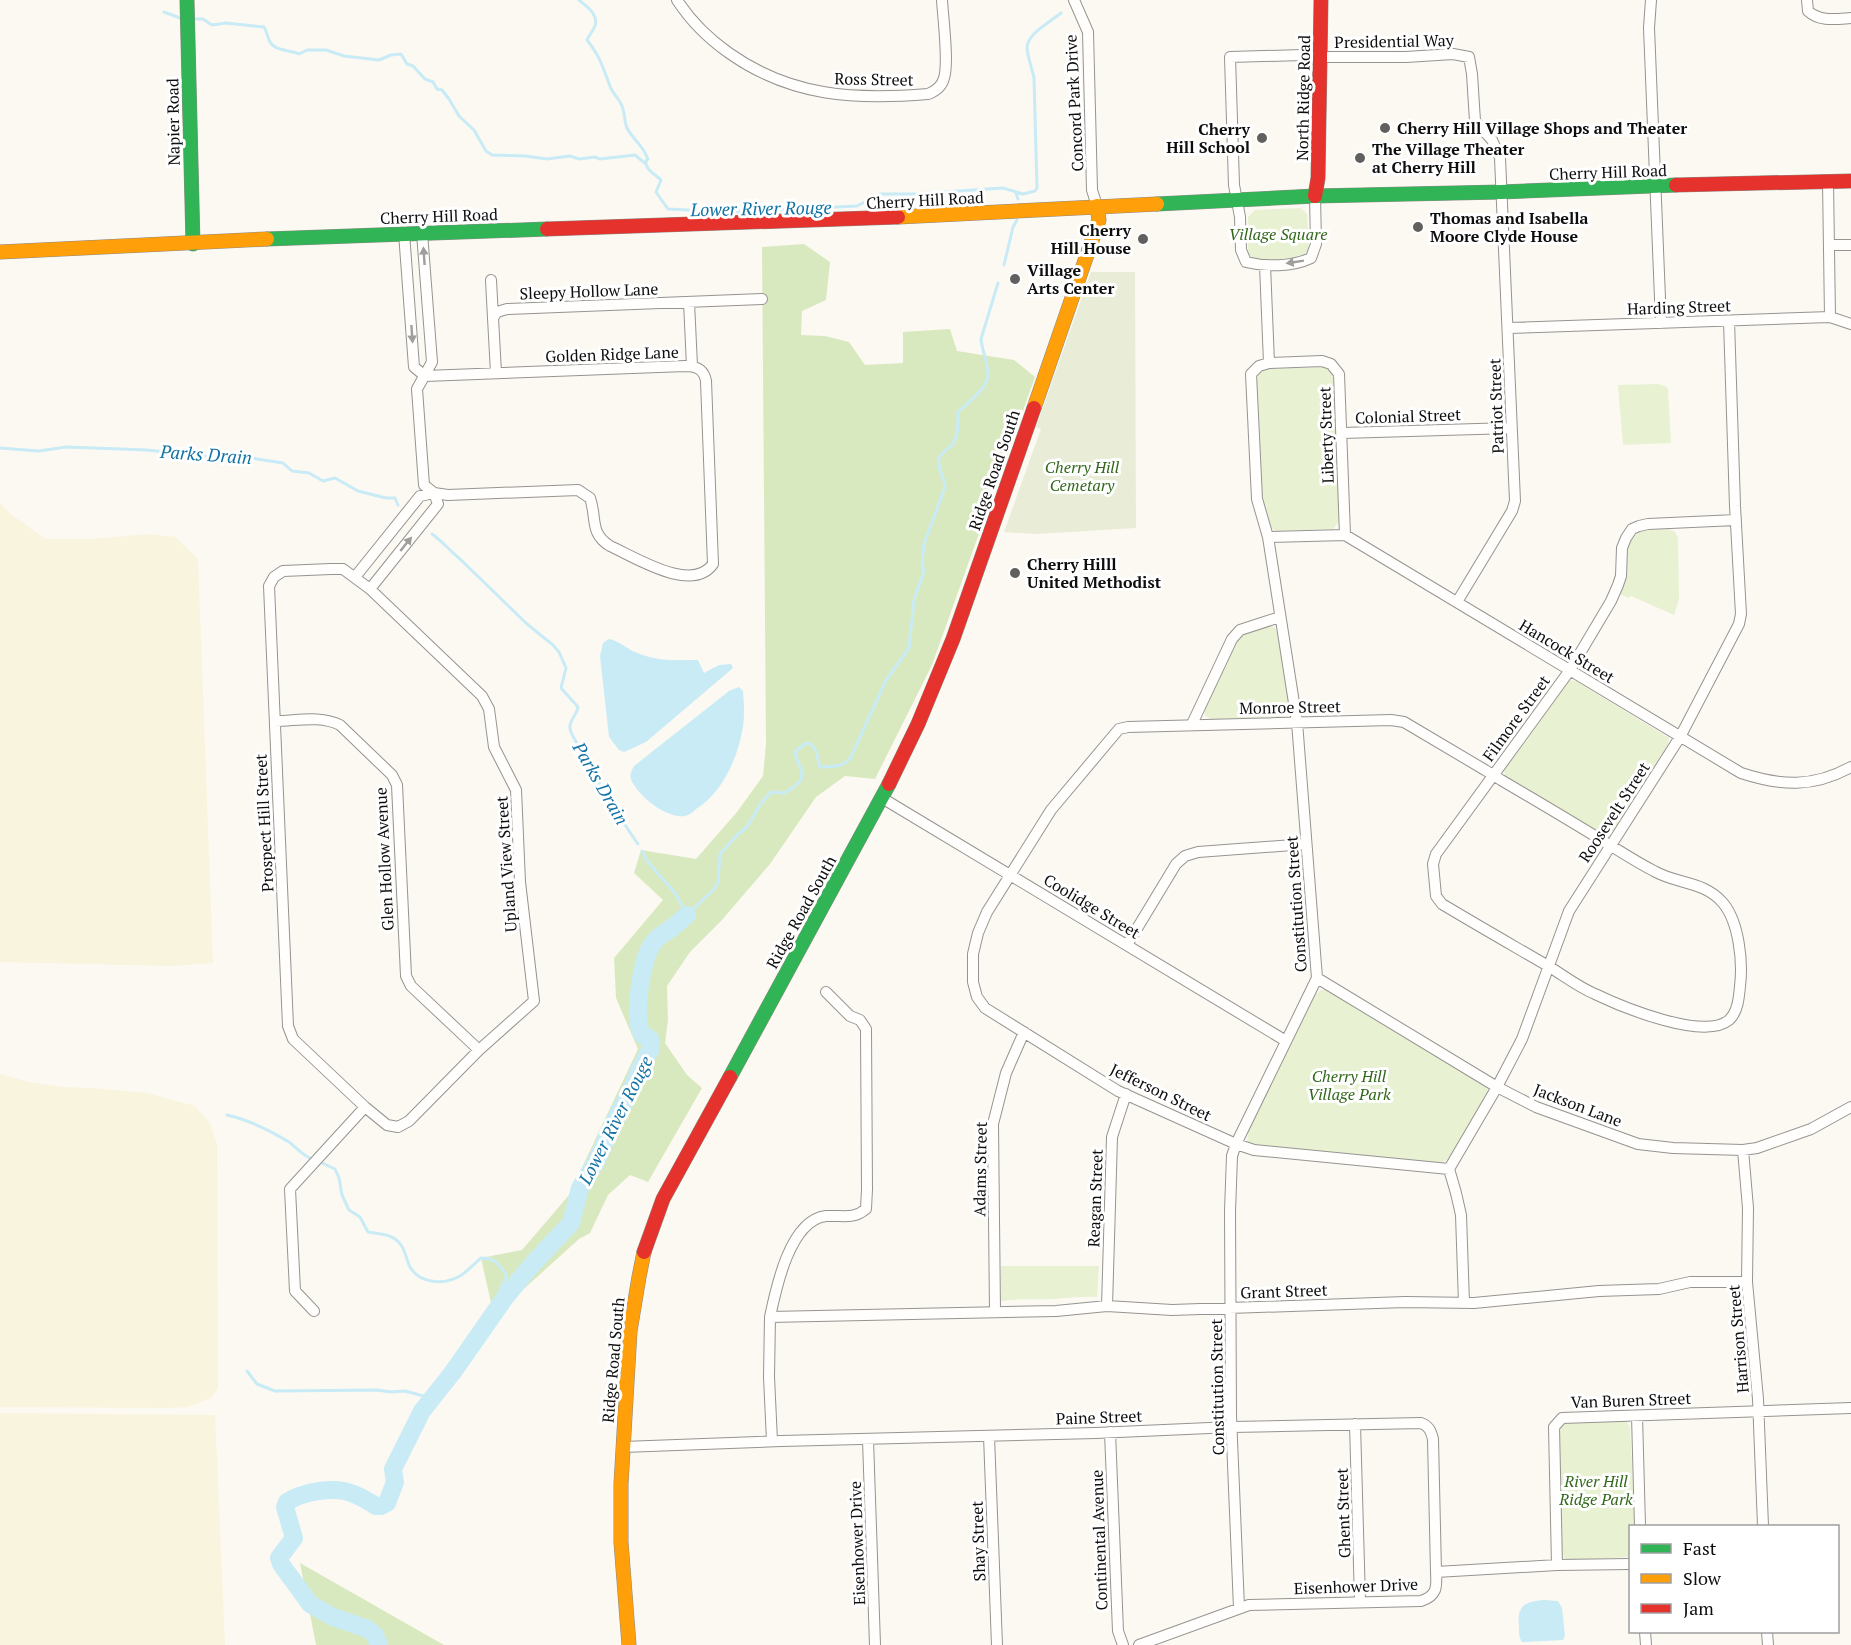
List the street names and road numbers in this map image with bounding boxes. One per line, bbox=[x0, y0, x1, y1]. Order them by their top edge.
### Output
street label: Presidential Way bbox=[1334, 29, 1455, 53]
street label: Concord Park Drive bbox=[1059, 34, 1089, 172]
street label: North Ridge Road bbox=[1291, 35, 1315, 161]
street label: Ross Street bbox=[834, 67, 914, 91]
street label: Napier Road bbox=[161, 78, 185, 166]
street label: Cherry Hill Road bbox=[1549, 159, 1667, 185]
street label: Cherry Hill Road bbox=[866, 186, 985, 214]
street label: Cherry Hill Road bbox=[380, 203, 498, 229]
street label: Sleepy Hollow Lane bbox=[519, 278, 659, 304]
street label: Harding Street bbox=[1627, 294, 1731, 320]
street label: Golden Ridge Lane bbox=[545, 341, 679, 367]
street label: Patriot Street bbox=[1483, 358, 1509, 454]
street label: Liberty Street bbox=[1313, 386, 1339, 484]
street label: Colonial Street bbox=[1355, 403, 1462, 429]
street label: Ridge Road South bbox=[963, 406, 1025, 533]
street label: Hancock Street bbox=[1515, 614, 1619, 688]
street label: Filmore Street bbox=[1477, 670, 1555, 766]
street label: Monroe Street bbox=[1239, 695, 1341, 719]
street label: Prospect Hill Street bbox=[249, 753, 279, 893]
street label: Roosevelt Street bbox=[1573, 758, 1655, 866]
street label: Glen Hollow Avenue bbox=[369, 787, 399, 931]
street label: Upland View Street bbox=[490, 795, 522, 933]
street label: Constitution Street bbox=[1280, 835, 1312, 973]
street label: Ridge Road South bbox=[761, 851, 841, 972]
street label: Coolidge Street bbox=[1040, 868, 1145, 944]
street label: Jefferson Street bbox=[1107, 1058, 1215, 1126]
street label: Jackson Lane bbox=[1531, 1078, 1625, 1132]
street label: Adams Street bbox=[968, 1121, 992, 1217]
street label: Reagan Street bbox=[1082, 1148, 1108, 1248]
street label: Grant Street bbox=[1240, 1278, 1328, 1304]
street label: Harrison Street bbox=[1722, 1284, 1754, 1394]
street label: Ridge Road South bbox=[597, 1296, 629, 1424]
street label: Constitution Street bbox=[1205, 1318, 1229, 1456]
street label: Van Buren Street bbox=[1570, 1387, 1692, 1413]
street label: Paine Street bbox=[1055, 1404, 1143, 1430]
street label: Ghent Street bbox=[1330, 1467, 1356, 1559]
street label: Continental Avenue bbox=[1086, 1469, 1112, 1611]
street label: Eisenhower Drive bbox=[844, 1480, 870, 1606]
street label: Shay Street bbox=[966, 1500, 990, 1582]
street label: Eisenhower Drive bbox=[1293, 1573, 1419, 1599]

